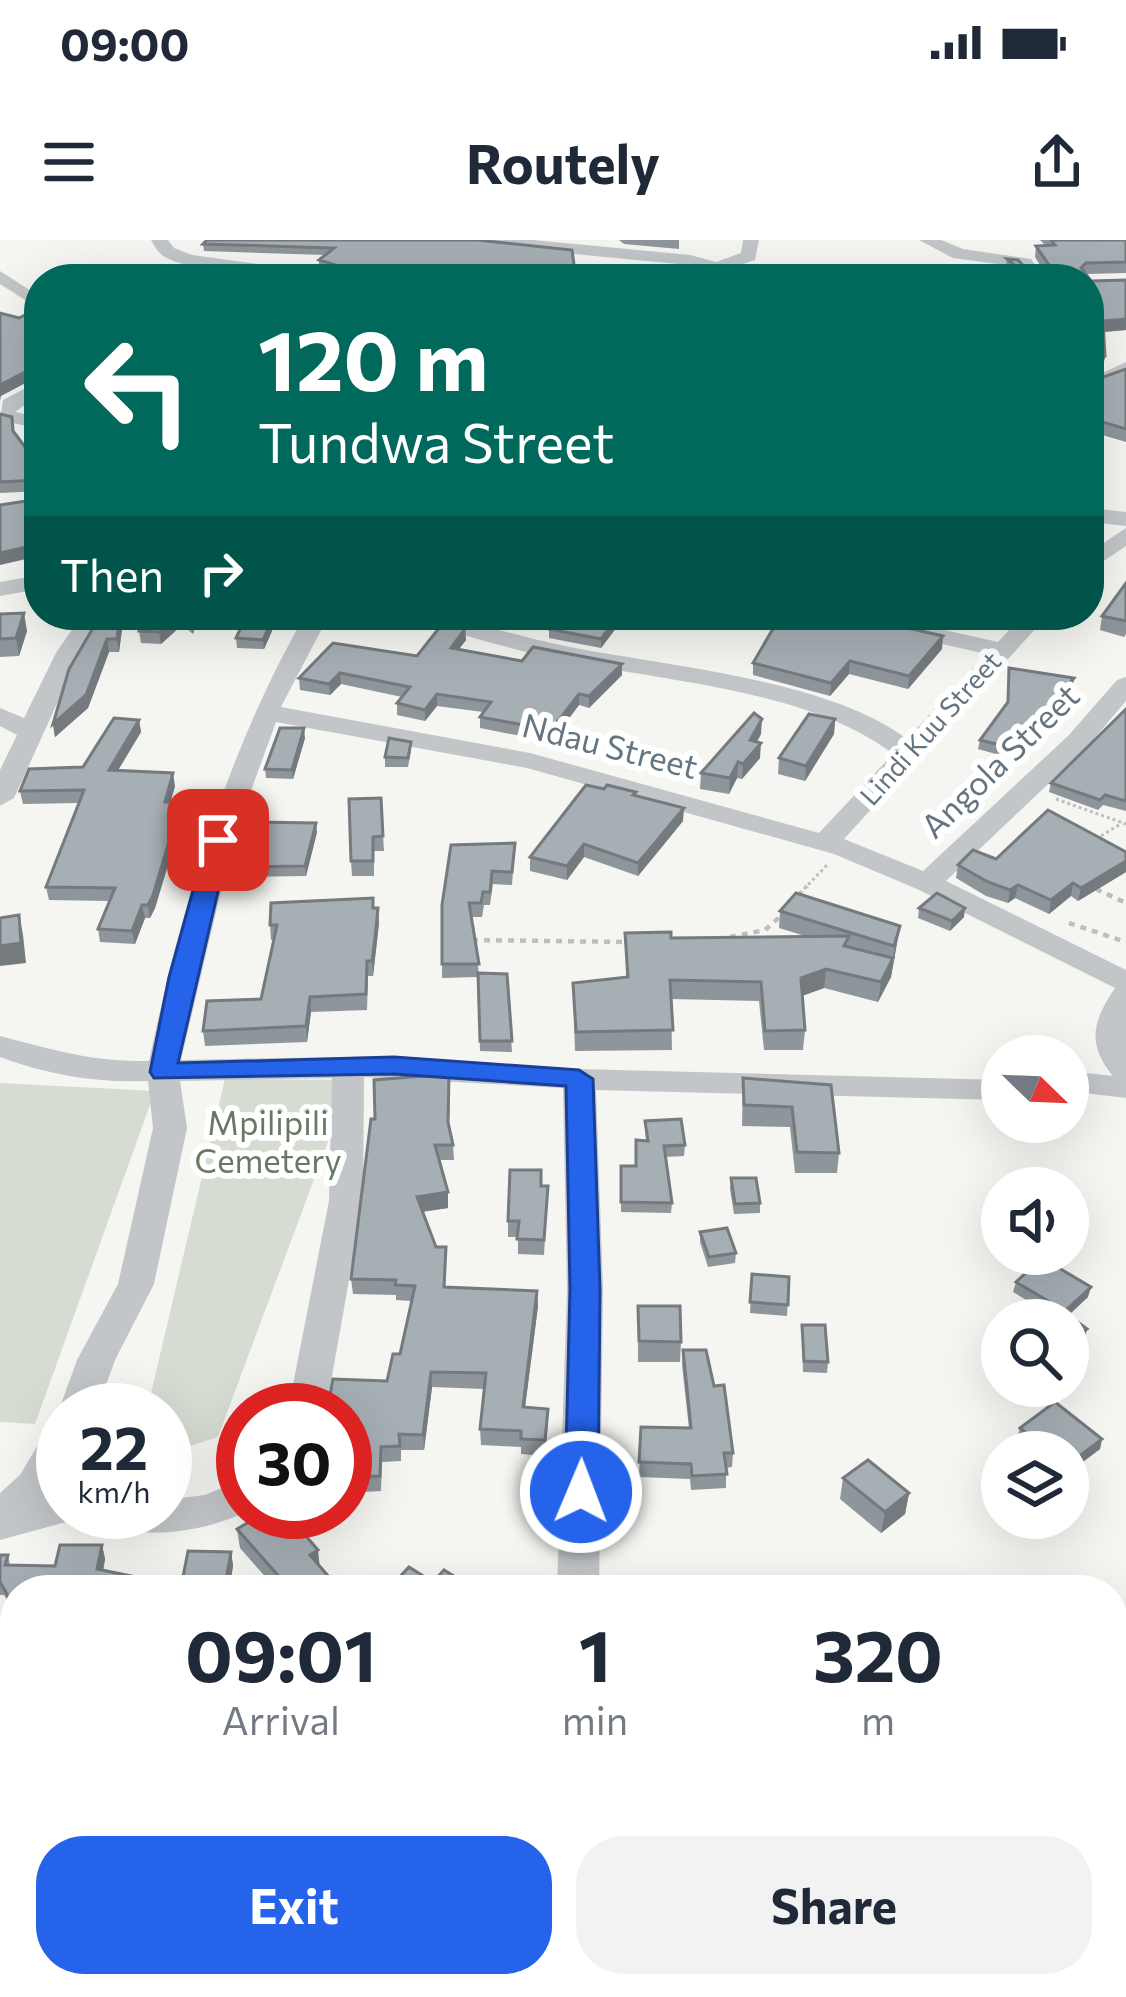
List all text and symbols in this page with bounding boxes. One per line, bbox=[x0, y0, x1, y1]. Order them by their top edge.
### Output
text: 09:00 bbox=[60, 15, 189, 70]
icon: menu bbox=[36, 129, 102, 195]
text: Routely bbox=[466, 129, 660, 195]
icon: share bbox=[1024, 129, 1090, 195]
text: 120 m bbox=[258, 306, 488, 408]
icon: left bbox=[60, 312, 216, 468]
text: Tundwa Street bbox=[258, 408, 614, 474]
icon: right bbox=[188, 540, 254, 606]
text: Then bbox=[60, 546, 164, 601]
street label: Lindi Kuu Street bbox=[852, 644, 1007, 811]
street label: Angola Street bbox=[911, 674, 1087, 846]
street label: Ndau Street bbox=[518, 703, 702, 786]
pin bbox=[167, 789, 269, 891]
icon: arrive bbox=[185, 807, 251, 873]
north arrow bbox=[981, 1035, 1089, 1143]
map controls bbox=[981, 1035, 1089, 1539]
park label: Mpilipili Cemetery bbox=[195, 1101, 341, 1180]
button: sound bbox=[981, 1167, 1089, 1275]
button: search bbox=[981, 1299, 1089, 1407]
speed limit sign: 30 bbox=[216, 1383, 372, 1539]
text: 22 bbox=[80, 1409, 148, 1482]
position arrow bbox=[518, 1429, 644, 1555]
button: layers bbox=[981, 1431, 1089, 1539]
text: km/h bbox=[78, 1472, 150, 1509]
text: 09:01 bbox=[185, 1609, 377, 1697]
text: 1 bbox=[579, 1609, 611, 1697]
text: 320 bbox=[813, 1609, 943, 1697]
text: Arrival bbox=[222, 1695, 340, 1743]
text: min bbox=[562, 1695, 628, 1743]
text: m bbox=[861, 1695, 895, 1743]
button: Exit bbox=[36, 1836, 552, 1974]
button: Share bbox=[576, 1836, 1092, 1974]

